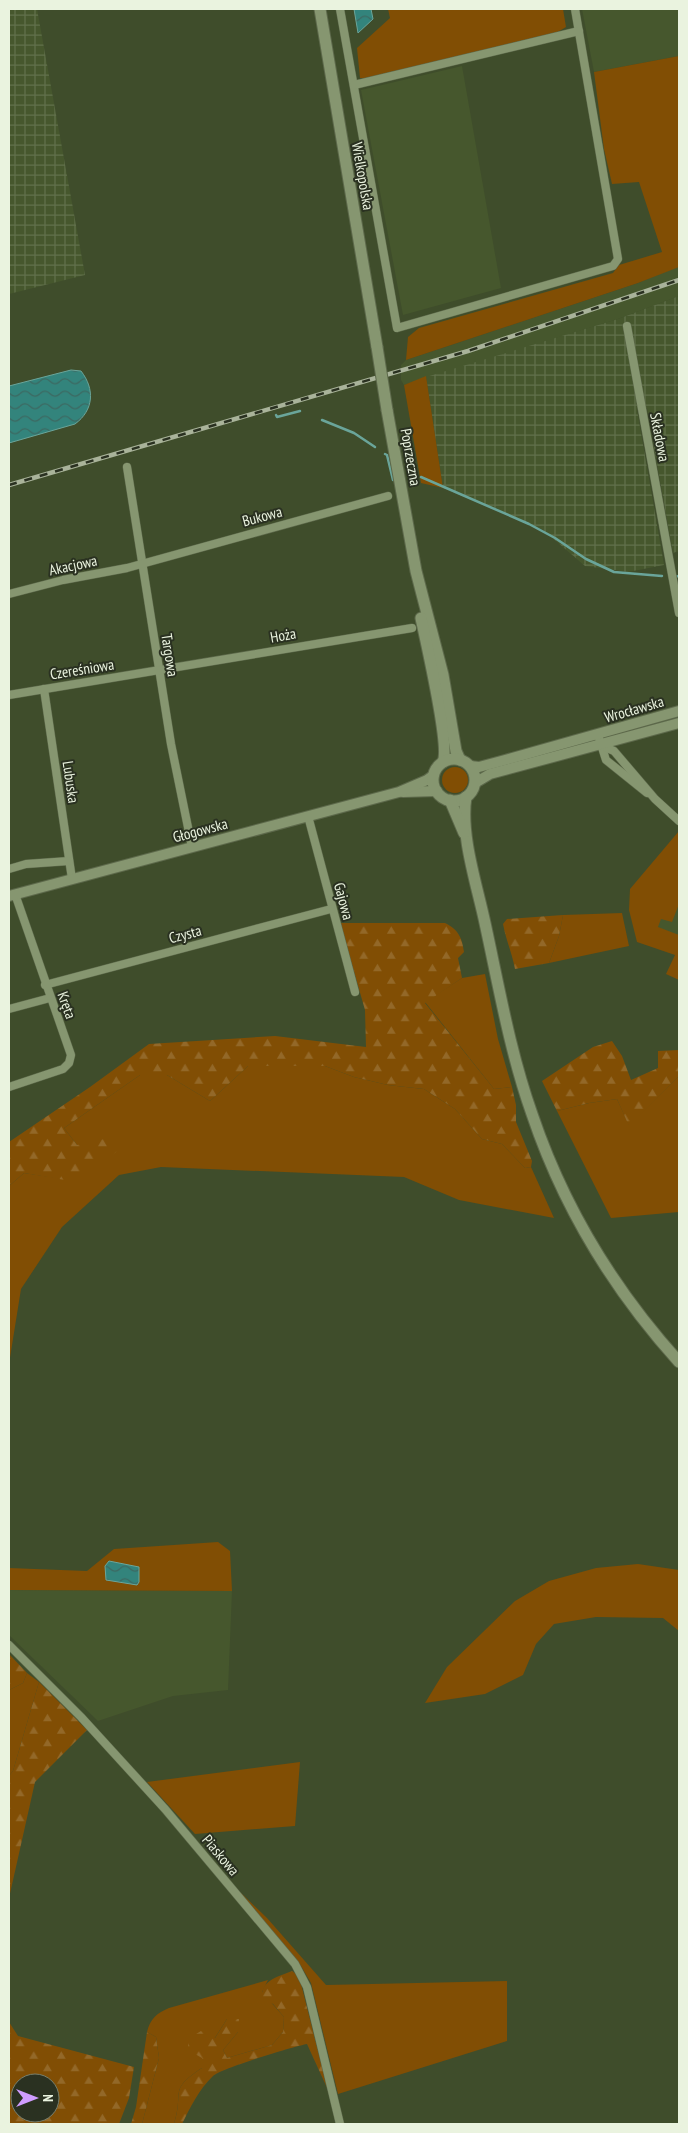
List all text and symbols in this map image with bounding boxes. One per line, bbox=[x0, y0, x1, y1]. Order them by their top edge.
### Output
street label: Wielkopolska bbox=[348, 141, 378, 211]
street label: Składowa bbox=[646, 411, 674, 463]
street label: Poprzeczna bbox=[397, 427, 425, 487]
street label: Bukowa bbox=[240, 502, 284, 530]
street label: Akacjowa bbox=[47, 551, 99, 579]
street label: Hoża bbox=[269, 623, 297, 647]
street label: Targowa bbox=[157, 632, 183, 678]
street label: Czereśniowa bbox=[49, 655, 115, 683]
street label: Wrocławska bbox=[602, 691, 666, 727]
street label: Lubuska bbox=[59, 760, 83, 804]
street label: Głogowska bbox=[171, 814, 229, 846]
street label: Gajowa bbox=[330, 880, 358, 922]
street label: Czysta bbox=[167, 921, 203, 947]
street label: Kręta bbox=[53, 989, 81, 1021]
street label: Piaskowa bbox=[198, 1831, 244, 1879]
north arrow bbox=[10, 2073, 60, 2123]
text: N bbox=[39, 2094, 57, 2102]

